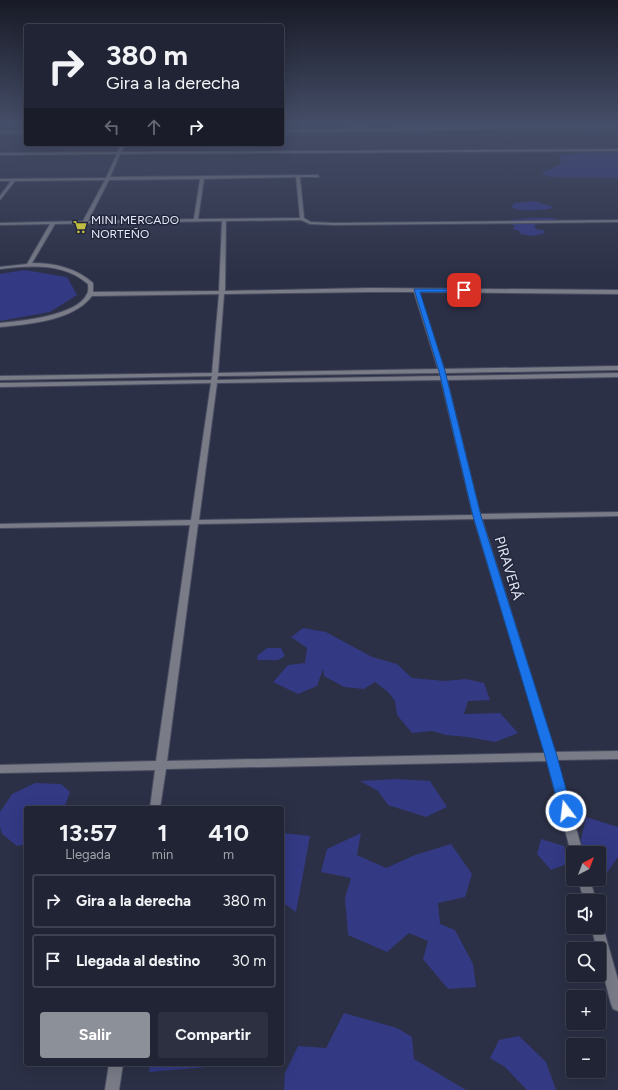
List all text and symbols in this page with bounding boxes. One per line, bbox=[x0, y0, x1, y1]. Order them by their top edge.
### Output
text: 380 m bbox=[106, 38, 188, 72]
icon: right bbox=[40, 40, 92, 92]
text: Gira a la derecha bbox=[106, 72, 240, 94]
icon: left bbox=[101, 116, 123, 138]
icon: ahead bbox=[143, 116, 165, 138]
icon: right bbox=[185, 116, 207, 138]
place label: MINI MERCADO NORTEÑO bbox=[91, 213, 179, 241]
supermarket icon: MINI MERCADO NORTEÑO bbox=[72, 219, 88, 235]
pin bbox=[447, 273, 481, 307]
icon: arrive bbox=[453, 279, 475, 301]
street label: PIRAVERÁ bbox=[491, 534, 526, 603]
position arrow bbox=[545, 790, 587, 832]
text: 13:57 bbox=[59, 818, 117, 847]
text: 1 bbox=[157, 818, 168, 847]
text: 410 bbox=[208, 818, 249, 847]
north arrow bbox=[566, 846, 606, 886]
map controls bbox=[566, 846, 606, 1078]
text: Llegada bbox=[65, 847, 111, 862]
text: min bbox=[152, 847, 173, 862]
text: m bbox=[223, 847, 234, 862]
icon: right bbox=[42, 890, 64, 912]
text: Gira a la derecha bbox=[76, 892, 191, 910]
text: 380 m bbox=[223, 892, 266, 910]
button: sound bbox=[566, 894, 606, 934]
button: search bbox=[566, 942, 606, 982]
icon: arrive bbox=[42, 950, 64, 972]
text: Llegada al destino bbox=[76, 952, 200, 970]
text: 30 m bbox=[232, 952, 266, 970]
button: + bbox=[566, 990, 606, 1030]
button: Salir bbox=[40, 1012, 150, 1058]
button: Compartir bbox=[158, 1012, 268, 1058]
button: − bbox=[566, 1038, 606, 1078]

